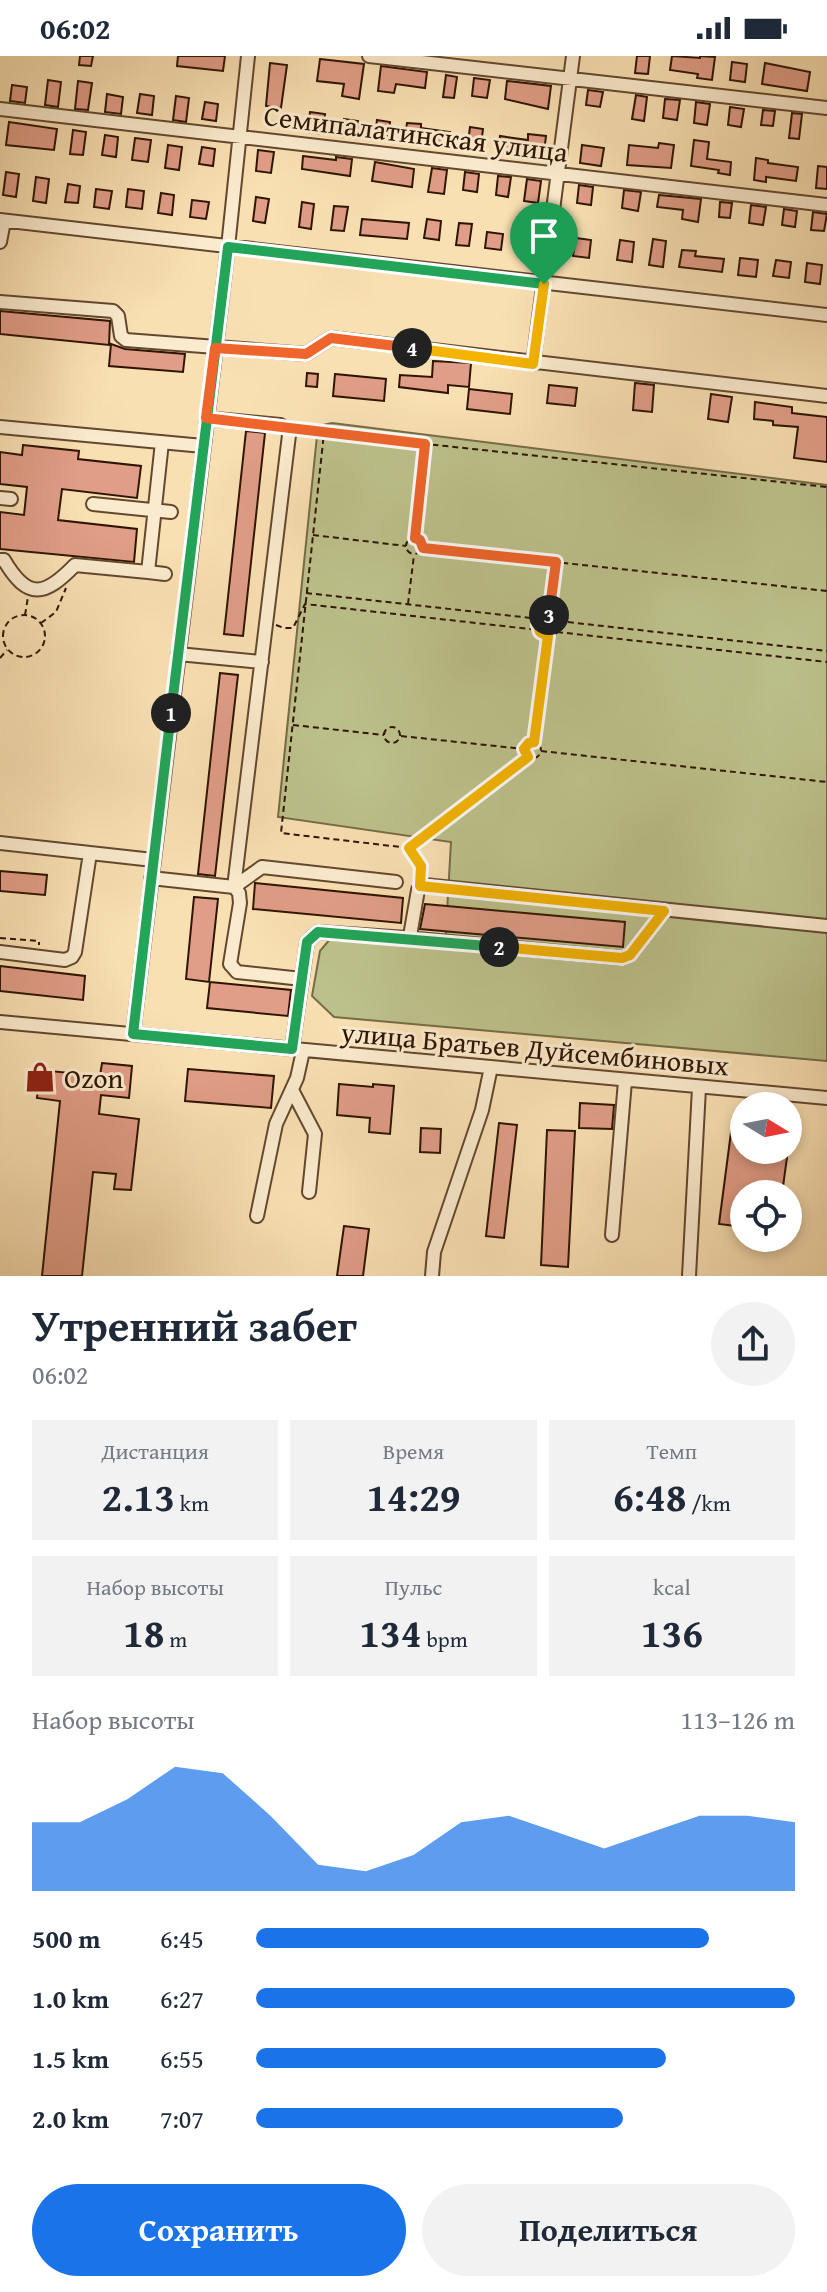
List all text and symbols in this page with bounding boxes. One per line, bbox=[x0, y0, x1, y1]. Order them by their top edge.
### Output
text: 06:02 bbox=[40, 6, 111, 50]
street label: Семипалатинская улица bbox=[262, 94, 571, 172]
pin bbox=[510, 202, 578, 284]
icon: arrive bbox=[522, 214, 566, 258]
pin: 4 bbox=[392, 328, 432, 368]
text: 4 bbox=[406, 332, 418, 364]
pin: 3 bbox=[529, 595, 569, 635]
text: 3 bbox=[543, 599, 555, 631]
pin: 1 bbox=[151, 693, 191, 733]
text: 1 bbox=[165, 697, 177, 729]
pin: 2 bbox=[479, 927, 519, 967]
text: 2 bbox=[493, 931, 505, 963]
street label: улица Братьев Дуйсембиновых bbox=[338, 1011, 731, 1085]
place label: Ozon bbox=[64, 1057, 124, 1098]
shop icon: Ozon bbox=[23, 1060, 57, 1094]
north arrow bbox=[730, 1092, 802, 1164]
map controls bbox=[730, 1092, 802, 1252]
button: locate bbox=[730, 1180, 802, 1252]
text: Утренний забег bbox=[32, 1293, 357, 1357]
button: share bbox=[711, 1302, 795, 1386]
text: 06:02 bbox=[32, 1355, 88, 1394]
text: Дистанция bbox=[101, 1435, 209, 1467]
text: Время bbox=[383, 1435, 444, 1467]
text: Темп bbox=[646, 1435, 697, 1467]
text: 2.13 bbox=[101, 1467, 175, 1526]
text: 14:29 bbox=[366, 1467, 461, 1526]
text: 6:48 bbox=[613, 1467, 686, 1526]
text: km bbox=[175, 1487, 209, 1519]
text: /km bbox=[686, 1487, 731, 1519]
text: Набор высоты bbox=[86, 1571, 224, 1603]
text: Пульс bbox=[385, 1571, 442, 1603]
text: kcal bbox=[653, 1571, 691, 1603]
text: 18 bbox=[123, 1603, 164, 1662]
text: 134 bbox=[359, 1603, 422, 1662]
text: 136 bbox=[641, 1603, 703, 1662]
text: m bbox=[164, 1623, 187, 1655]
text: bpm bbox=[422, 1623, 468, 1655]
text: Набор высоты bbox=[32, 1700, 194, 1739]
text: 113–126 m bbox=[681, 1700, 795, 1739]
text: 500 m bbox=[32, 1919, 100, 1958]
text: 6:45 bbox=[160, 1919, 204, 1958]
text: 1.0 km bbox=[32, 1979, 109, 2018]
text: 6:27 bbox=[160, 1979, 204, 2018]
text: 1.5 km bbox=[32, 2039, 109, 2078]
text: 6:55 bbox=[160, 2039, 204, 2078]
text: 2.0 km bbox=[32, 2099, 109, 2138]
text: 7:07 bbox=[160, 2099, 204, 2138]
button: Сохранить bbox=[32, 2184, 406, 2276]
button: Поделиться bbox=[422, 2184, 795, 2276]

